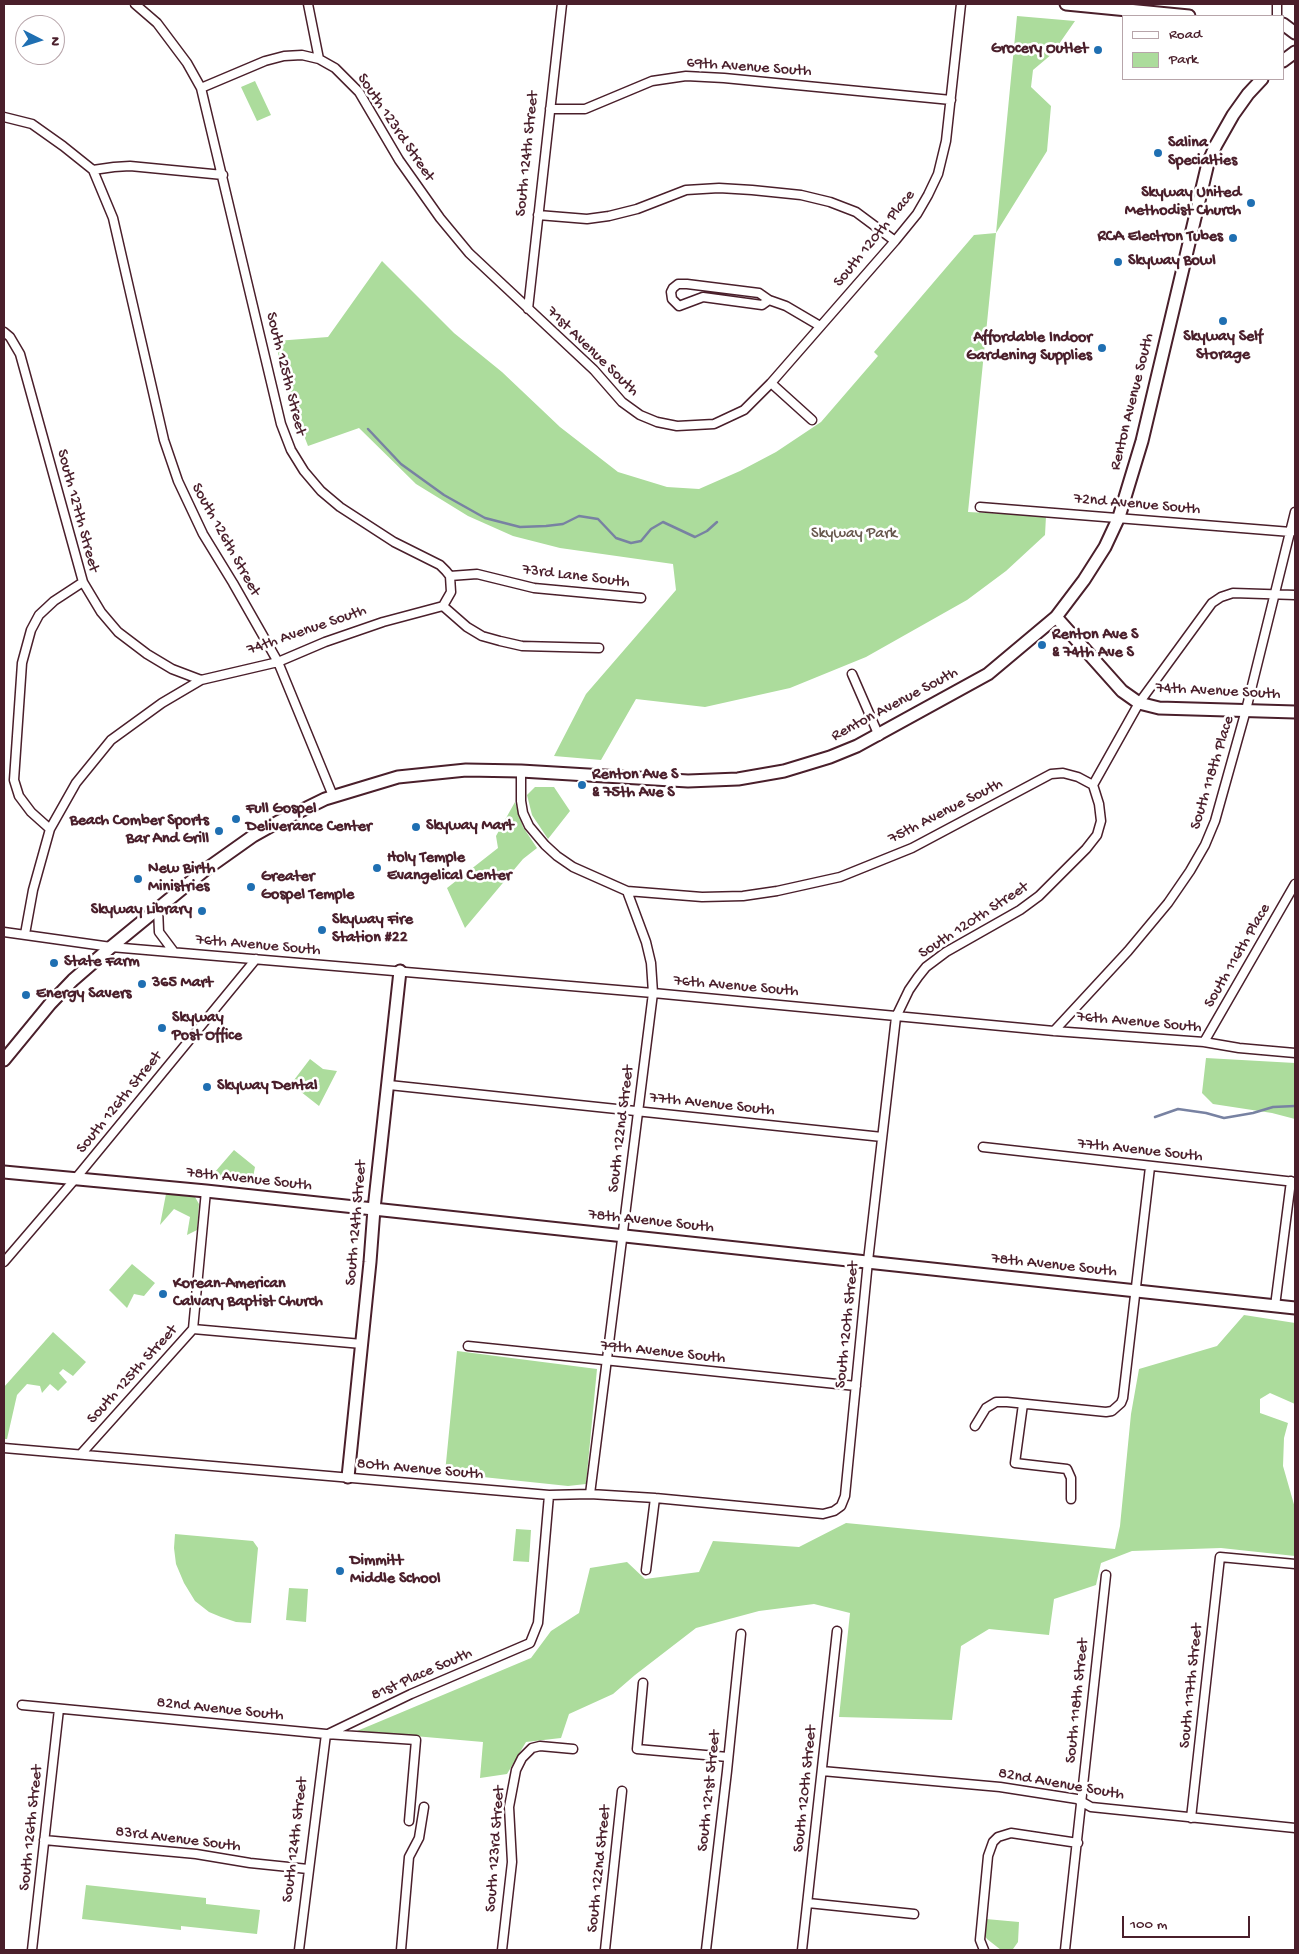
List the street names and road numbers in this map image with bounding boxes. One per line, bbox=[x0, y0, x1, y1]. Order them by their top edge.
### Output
street label: 69th Avenue South bbox=[686, 54, 812, 82]
street label: South 123rd Street bbox=[352, 70, 438, 186]
street label: South 124th Street bbox=[512, 91, 544, 217]
street label: South 120th Place bbox=[830, 187, 920, 291]
street label: 71st Avenue South bbox=[542, 303, 642, 401]
street label: South 125th Street bbox=[260, 310, 310, 438]
street label: Renton Avenue South bbox=[1107, 331, 1159, 473]
street label: South 127th Street bbox=[51, 447, 103, 575]
street label: South 126th Street bbox=[186, 480, 264, 600]
street label: 72nd Avenue South bbox=[1073, 490, 1201, 520]
street label: 73rd Lane South bbox=[521, 561, 631, 593]
street label: 74th Avenue South bbox=[245, 602, 369, 660]
street label: Renton Avenue South bbox=[828, 663, 962, 747]
street label: 74th Avenue South bbox=[1155, 679, 1281, 705]
street label: South 118th Place bbox=[1187, 714, 1239, 832]
street label: 75th Avenue South bbox=[886, 775, 1006, 849]
street label: South 120th Street bbox=[915, 878, 1033, 964]
street label: South 116th Place bbox=[1200, 901, 1276, 1011]
street label: 76th Avenue South bbox=[195, 931, 321, 961]
street label: 76th Avenue South bbox=[673, 972, 799, 1002]
street label: 76th Avenue South bbox=[1076, 1008, 1202, 1038]
street label: South 126th Street bbox=[73, 1048, 167, 1158]
street label: South 122nd Street bbox=[605, 1064, 639, 1194]
street label: 77th Avenue South bbox=[648, 1089, 776, 1121]
street label: 77th Avenue South bbox=[1076, 1135, 1204, 1167]
street label: South 124th Street bbox=[342, 1160, 372, 1286]
street label: 78th Avenue South bbox=[185, 1164, 313, 1196]
street label: 78th Avenue South bbox=[587, 1206, 715, 1238]
street label: 78th Avenue South bbox=[990, 1250, 1118, 1282]
street label: South 120th Street bbox=[832, 1261, 864, 1389]
street label: South 125th Street bbox=[84, 1322, 182, 1428]
street label: 79th Avenue South bbox=[600, 1337, 726, 1369]
street label: 80th Avenue South bbox=[356, 1455, 484, 1485]
street label: South 117th Street bbox=[1176, 1623, 1208, 1749]
street label: South 118th Street bbox=[1062, 1638, 1094, 1764]
street label: 81st Place South bbox=[369, 1644, 475, 1706]
street label: 82nd Avenue South bbox=[156, 1694, 284, 1726]
street label: South 120th Street bbox=[790, 1725, 822, 1853]
street label: South 121st Street bbox=[694, 1729, 726, 1853]
street label: South 126th Street bbox=[16, 1764, 48, 1892]
street label: 82nd Avenue South bbox=[996, 1764, 1126, 1806]
street label: South 124th Street bbox=[279, 1776, 313, 1904]
street label: South 123rd Street bbox=[482, 1785, 510, 1913]
street label: South 122nd Street bbox=[584, 1804, 616, 1934]
street label: 83rd Avenue South bbox=[114, 1823, 242, 1857]

